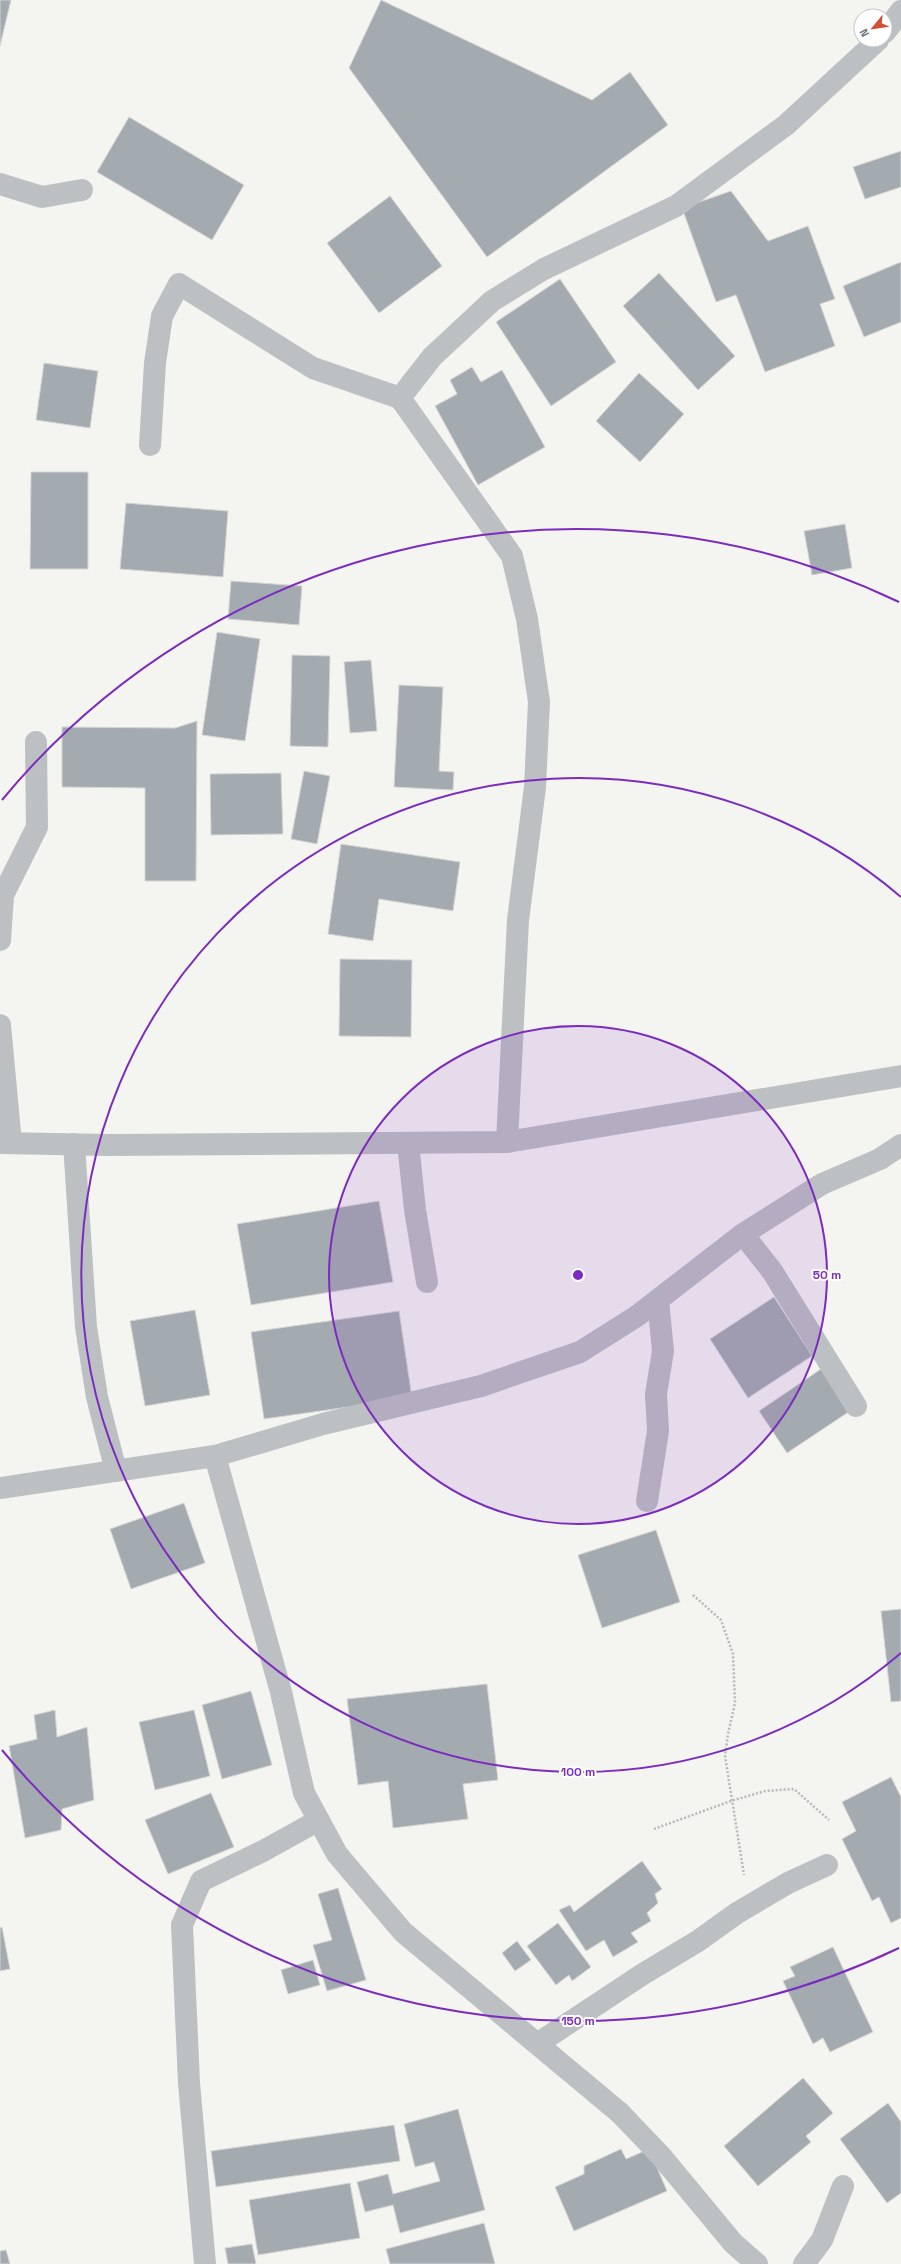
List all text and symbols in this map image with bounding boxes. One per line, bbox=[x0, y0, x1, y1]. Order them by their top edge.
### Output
north arrow bbox=[853, 8, 893, 48]
text: N bbox=[856, 26, 872, 39]
text: 50 m bbox=[813, 1267, 841, 1283]
centre of rings bbox=[571, 1268, 585, 1282]
text: 100 m bbox=[561, 1764, 595, 1780]
text: 150 m bbox=[561, 2013, 595, 2029]

